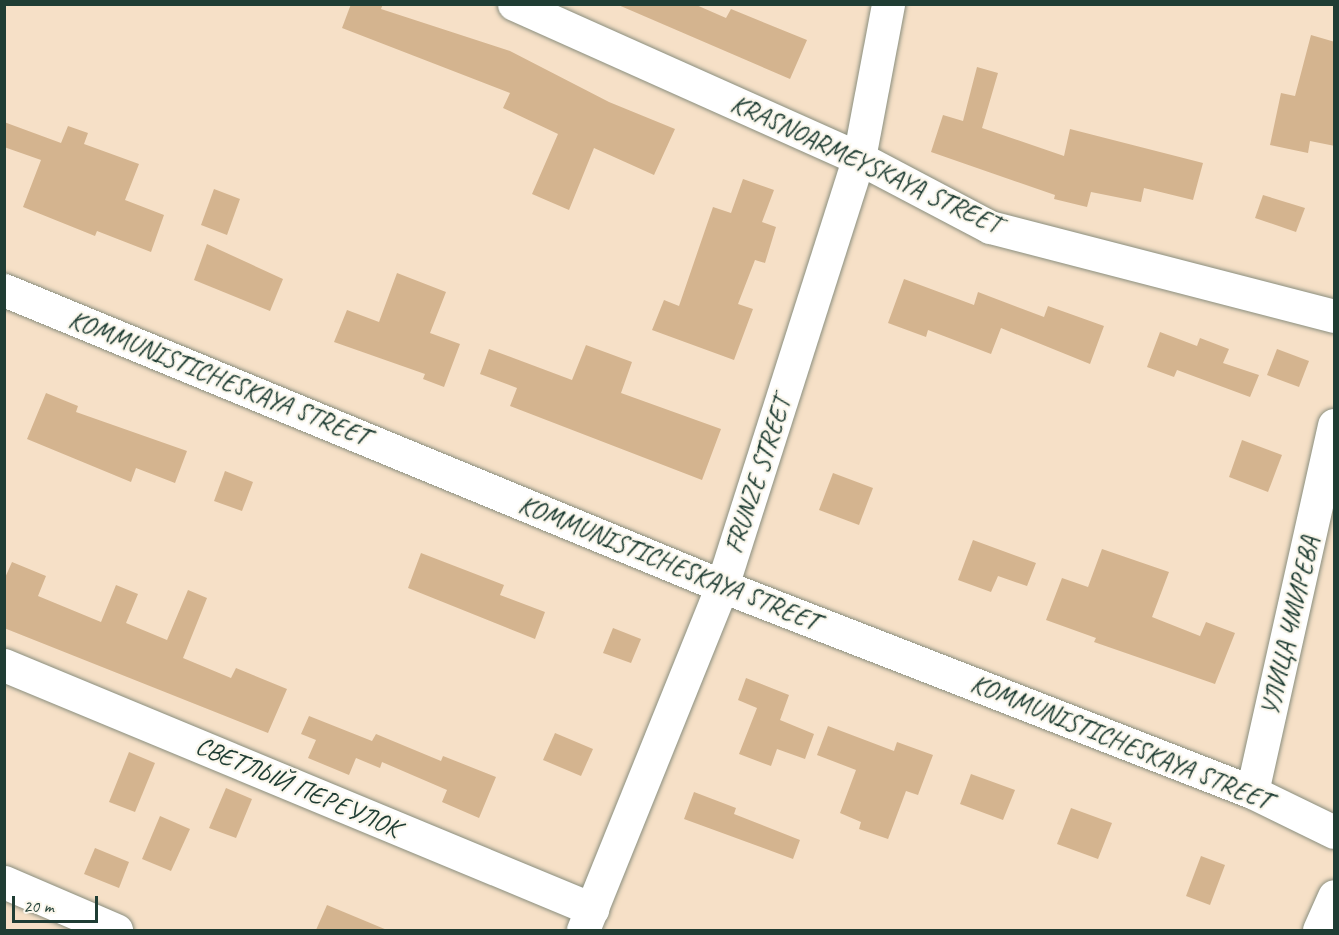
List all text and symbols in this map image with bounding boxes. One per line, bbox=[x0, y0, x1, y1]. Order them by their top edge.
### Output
street label: KRASNOARMEYSKAYA STREET bbox=[726, 88, 1006, 240]
street label: KOMMUNISTICHESKAYA STREET bbox=[64, 303, 374, 453]
street label: FRUNZE STREET bbox=[718, 393, 798, 557]
street label: KOMMUNISTICHESKAYA STREET bbox=[514, 488, 824, 638]
street label: УЛИЦА ЧМИРЕВА bbox=[1254, 533, 1326, 719]
street label: KOMMUNISTICHESKAYA STREET bbox=[966, 667, 1276, 817]
street label: СВЕТЛЫЙ ПЕРЕУЛОК bbox=[191, 730, 405, 844]
scale bar bbox=[15, 884, 100, 922]
text: 20 m bbox=[23, 895, 54, 917]

